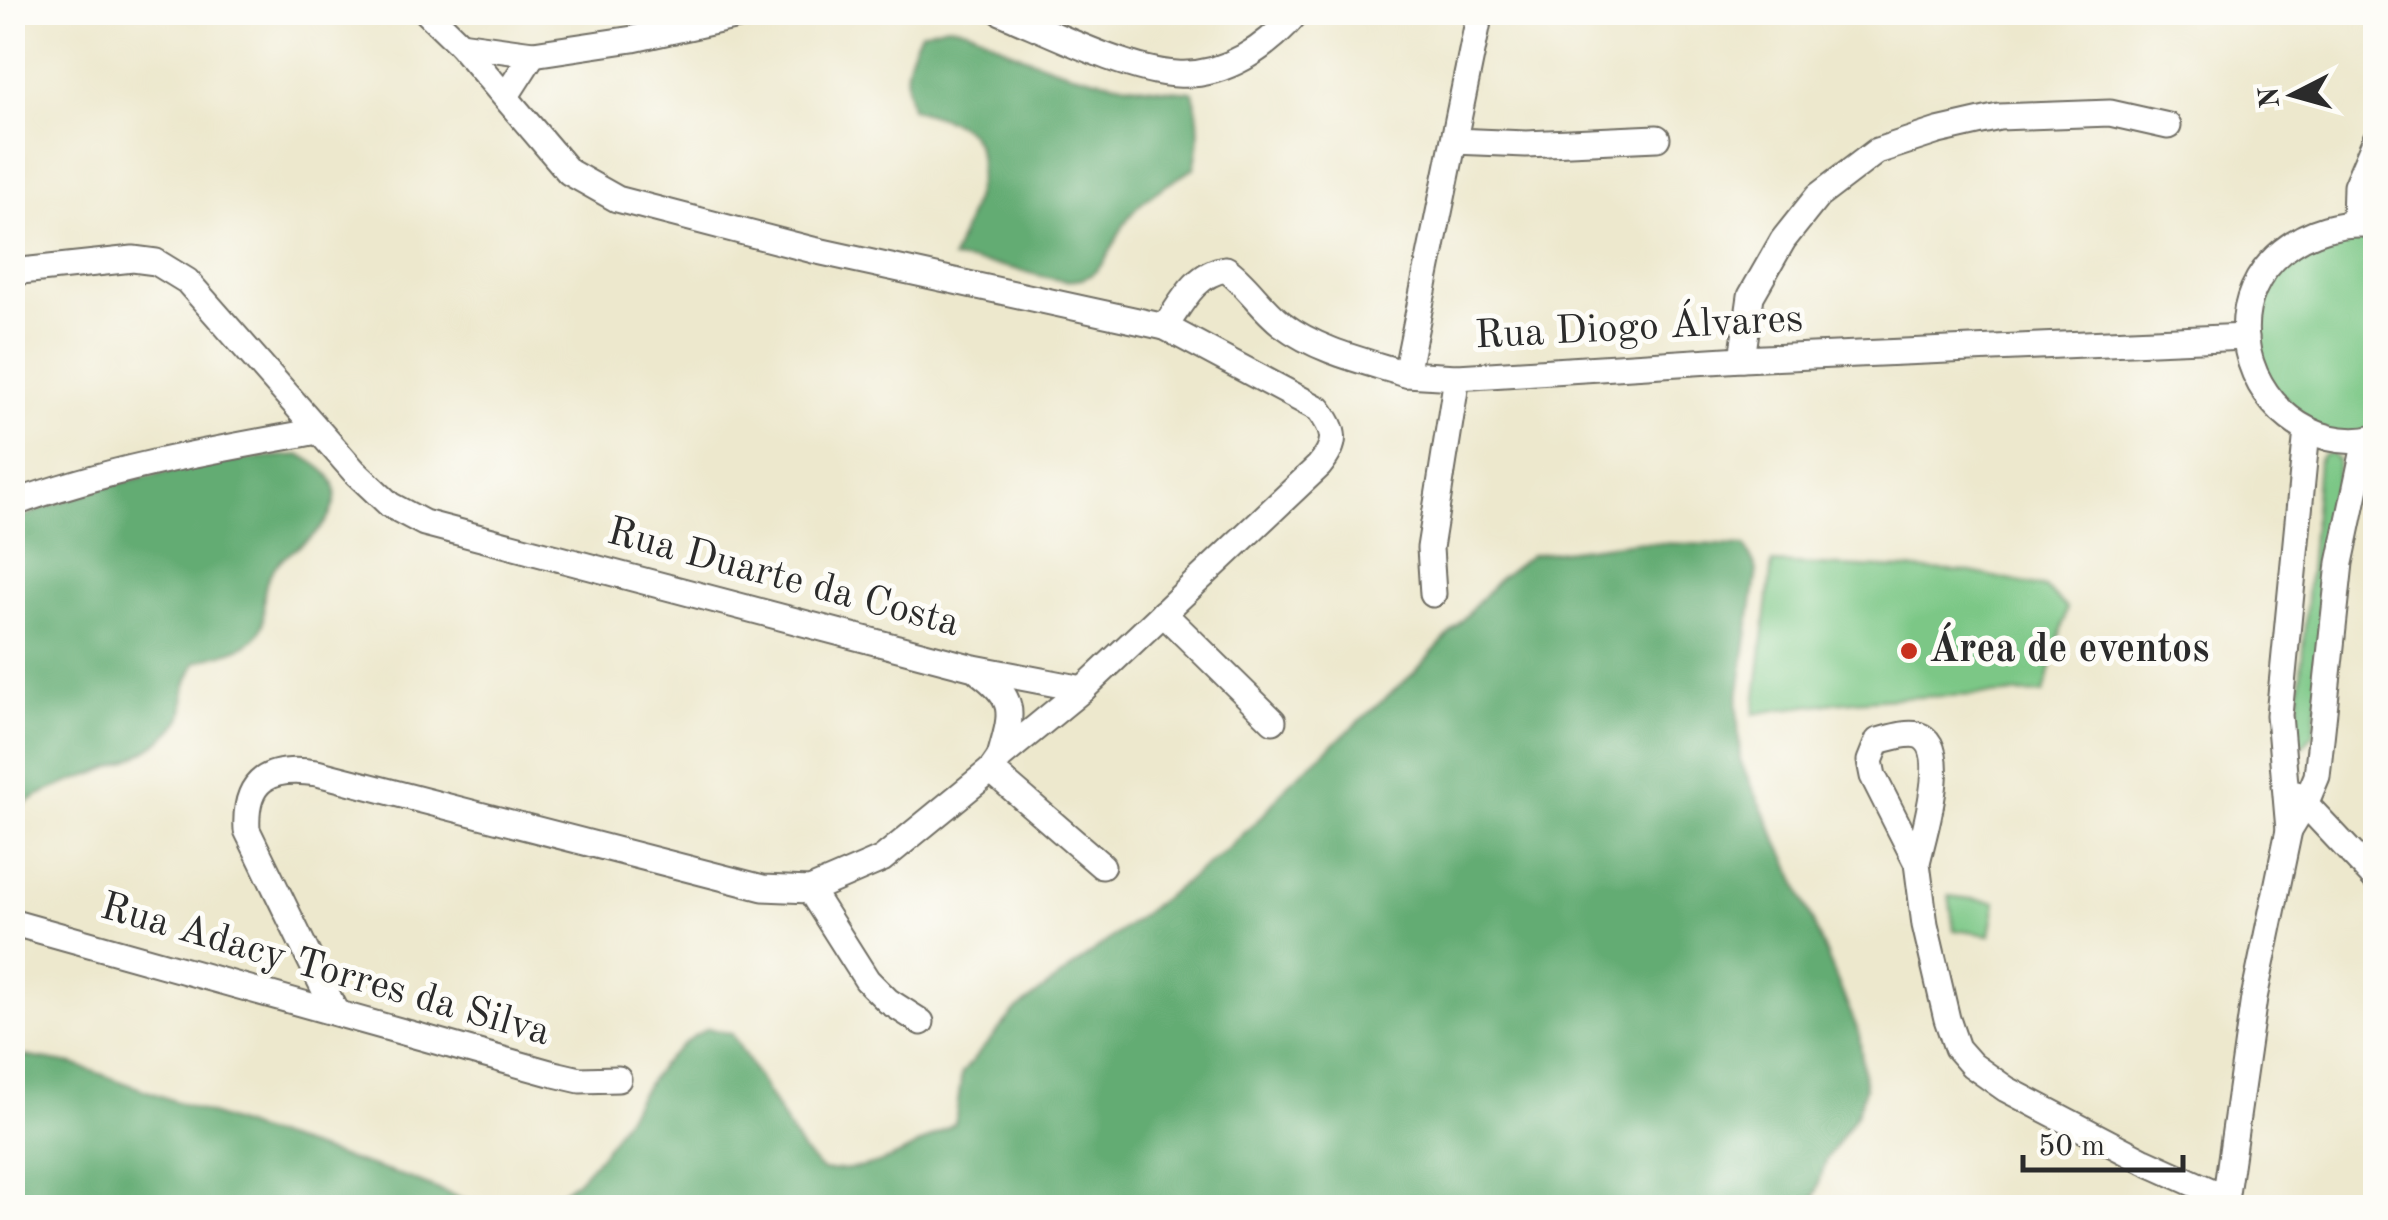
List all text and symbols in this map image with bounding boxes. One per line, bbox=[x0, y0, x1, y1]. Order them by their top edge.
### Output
north arrow bbox=[2243, 45, 2343, 145]
text: N bbox=[2256, 85, 2286, 109]
street label: Rua Diogo Álvares bbox=[1473, 292, 1804, 358]
street label: Rua Duarte da Costa bbox=[603, 513, 964, 645]
place label: Área de eventos bbox=[1929, 622, 2209, 671]
marker: Área de eventos bbox=[1898, 640, 1920, 662]
street label: Rua Adacy Torres da Silva bbox=[96, 888, 554, 1054]
scale bar bbox=[2023, 1110, 2183, 1172]
text: 50 m bbox=[2038, 1132, 2105, 1162]

